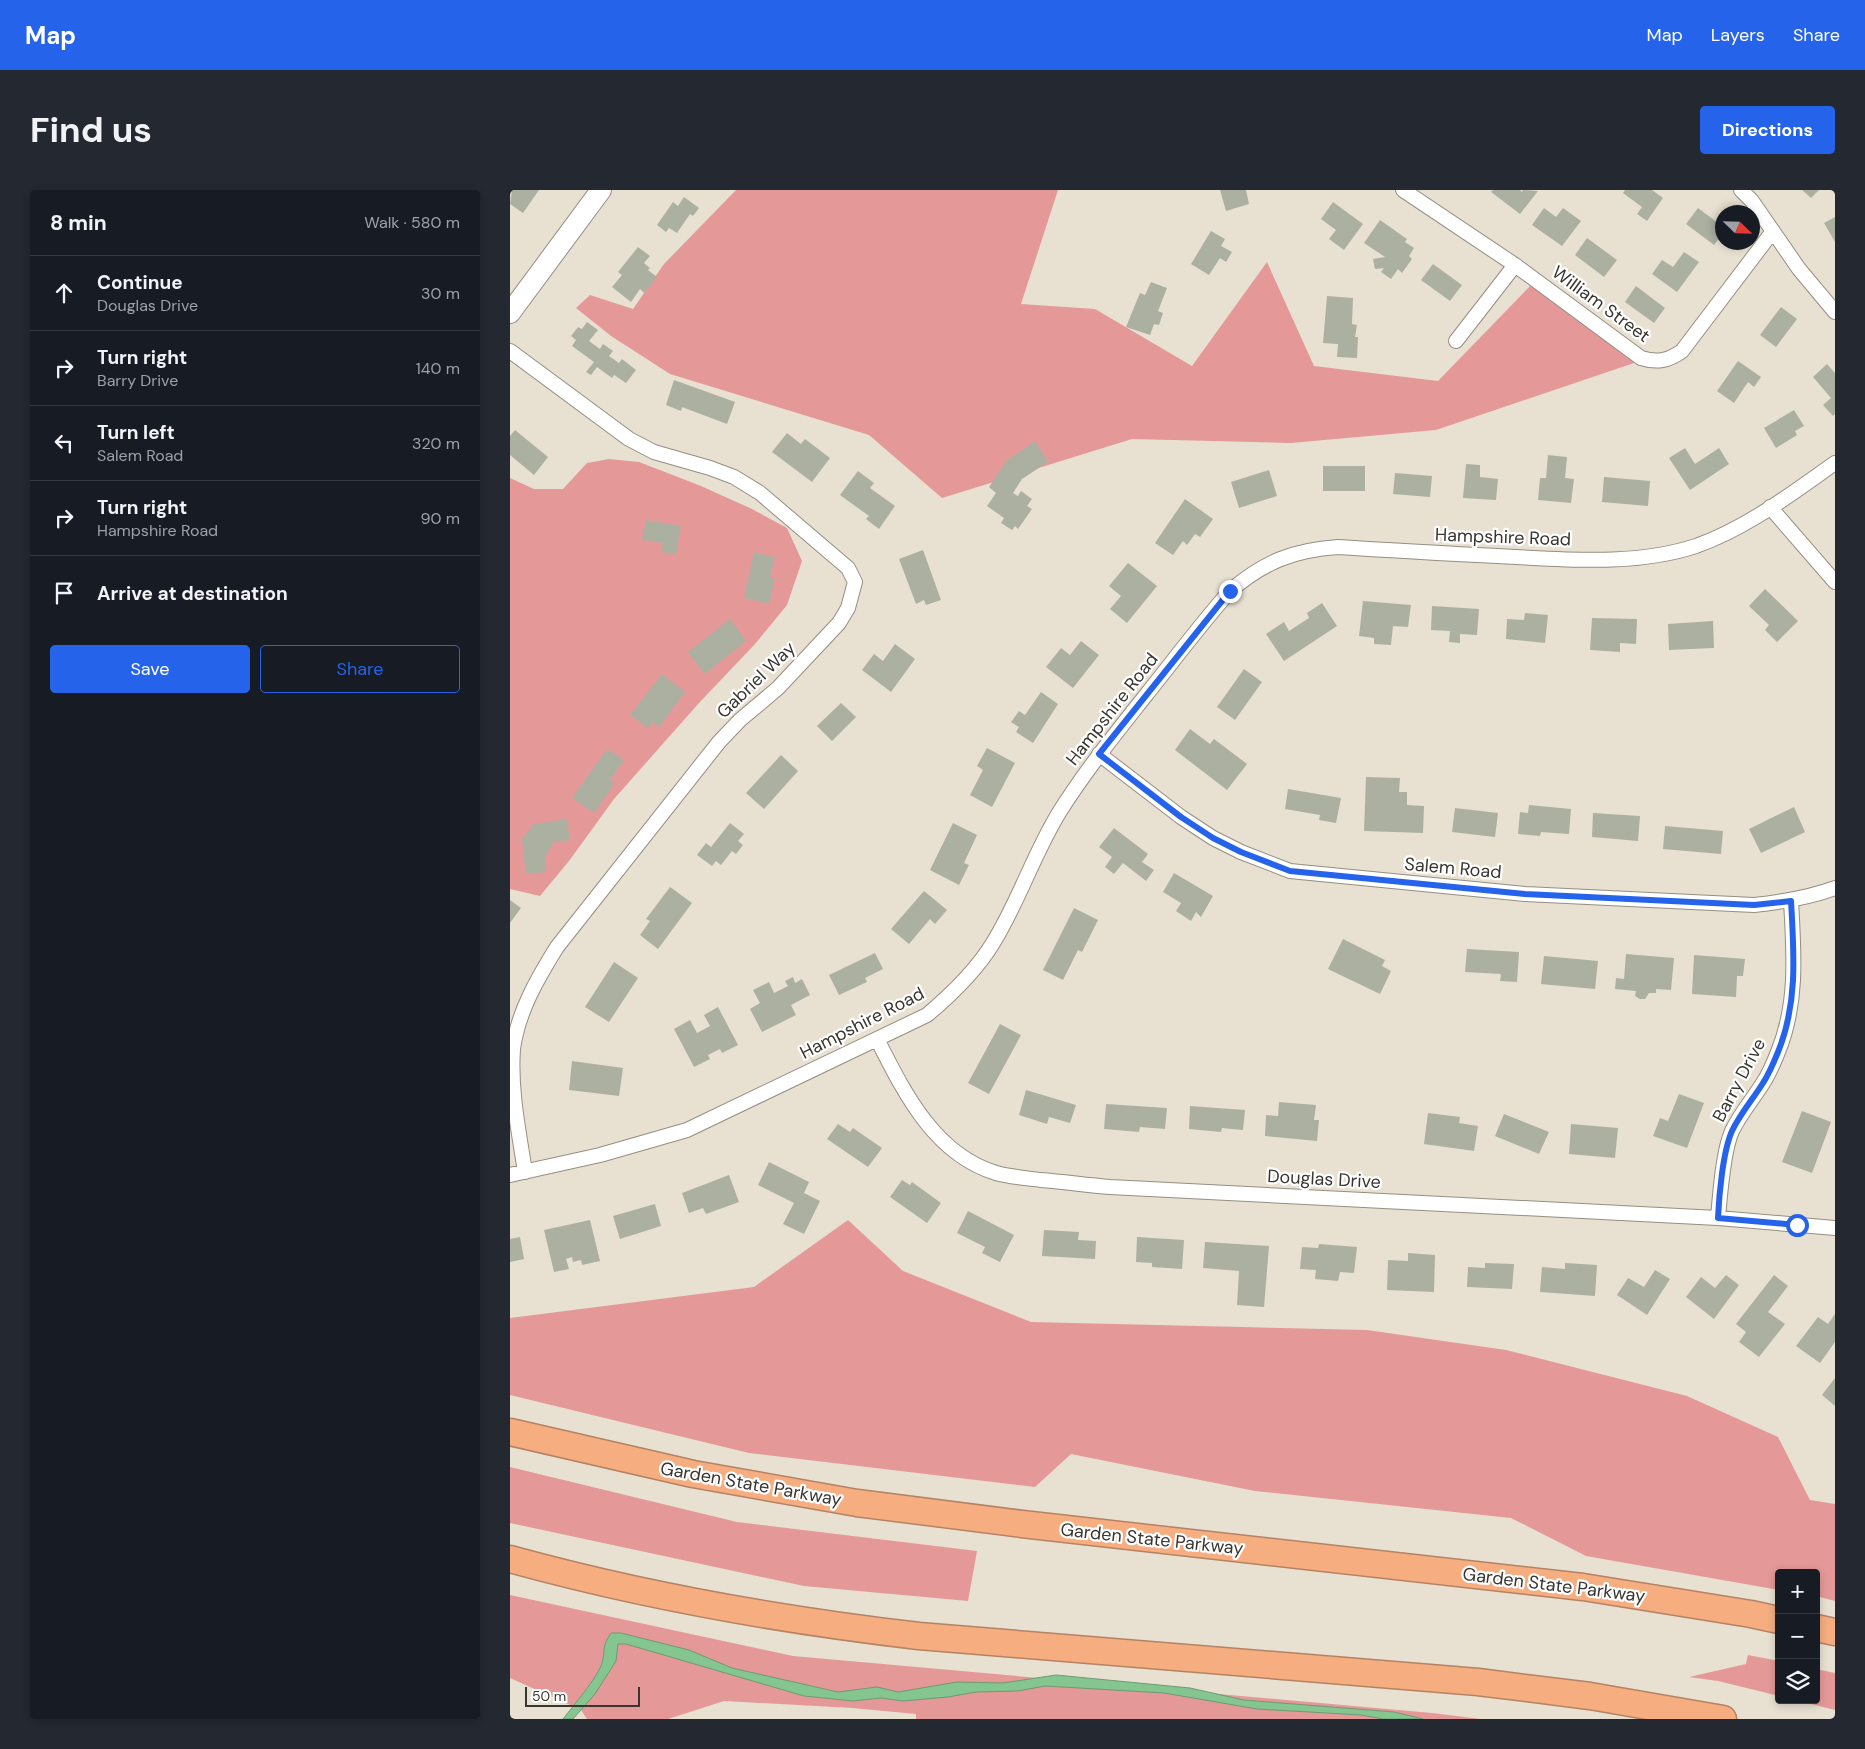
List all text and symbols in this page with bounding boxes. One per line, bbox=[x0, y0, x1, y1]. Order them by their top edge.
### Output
text: Map bbox=[25, 20, 76, 51]
text: Map bbox=[1647, 23, 1683, 47]
text: Layers bbox=[1711, 23, 1765, 47]
text: Share bbox=[1793, 23, 1840, 47]
button: Directions bbox=[1700, 106, 1835, 154]
text: Find us bbox=[30, 107, 152, 153]
north arrow bbox=[1715, 205, 1760, 250]
text: 8 min bbox=[50, 209, 107, 237]
text: Walk · 580 m bbox=[364, 212, 460, 233]
street label: William Street bbox=[1547, 260, 1655, 348]
text: Continue bbox=[97, 270, 183, 295]
icon: ahead bbox=[50, 279, 78, 307]
text: 30 m bbox=[421, 283, 460, 304]
text: Douglas Drive bbox=[97, 295, 198, 316]
text: Turn right bbox=[97, 345, 187, 370]
icon: right bbox=[50, 354, 78, 382]
text: 140 m bbox=[416, 358, 460, 379]
text: Barry Drive bbox=[97, 370, 178, 391]
text: Turn left bbox=[97, 420, 175, 445]
icon: left bbox=[50, 429, 78, 457]
text: 320 m bbox=[412, 433, 460, 454]
text: Salem Road bbox=[97, 445, 183, 466]
text: Turn right bbox=[97, 495, 187, 520]
icon: right bbox=[50, 504, 78, 532]
text: 90 m bbox=[420, 508, 460, 529]
text: Hampshire Road bbox=[97, 520, 218, 541]
street label: Hampshire Road bbox=[1434, 523, 1572, 551]
icon: arrive bbox=[50, 579, 78, 607]
route end bbox=[1219, 580, 1242, 603]
text: Arrive at destination bbox=[97, 581, 288, 606]
street label: Gabriel Way bbox=[711, 636, 801, 724]
button: Save bbox=[50, 645, 250, 693]
button: Share bbox=[260, 645, 460, 693]
street label: Hampshire Road bbox=[1061, 648, 1163, 770]
street label: Salem Road bbox=[1404, 852, 1502, 884]
street label: Hampshire Road bbox=[796, 981, 928, 1065]
street label: Barry Drive bbox=[1707, 1034, 1771, 1126]
street label: Douglas Drive bbox=[1267, 1164, 1381, 1194]
route start bbox=[1786, 1214, 1809, 1237]
street label: Garden State Parkway bbox=[658, 1456, 844, 1512]
street label: Garden State Parkway bbox=[1059, 1517, 1245, 1561]
street label: Garden State Parkway bbox=[1461, 1562, 1647, 1608]
map controls bbox=[1775, 1569, 1820, 1704]
button: + bbox=[1775, 1569, 1820, 1614]
button: − bbox=[1775, 1614, 1820, 1659]
button: layers bbox=[1775, 1659, 1820, 1704]
scale bar bbox=[525, 1684, 640, 1707]
text: 50 m bbox=[532, 1687, 566, 1705]

